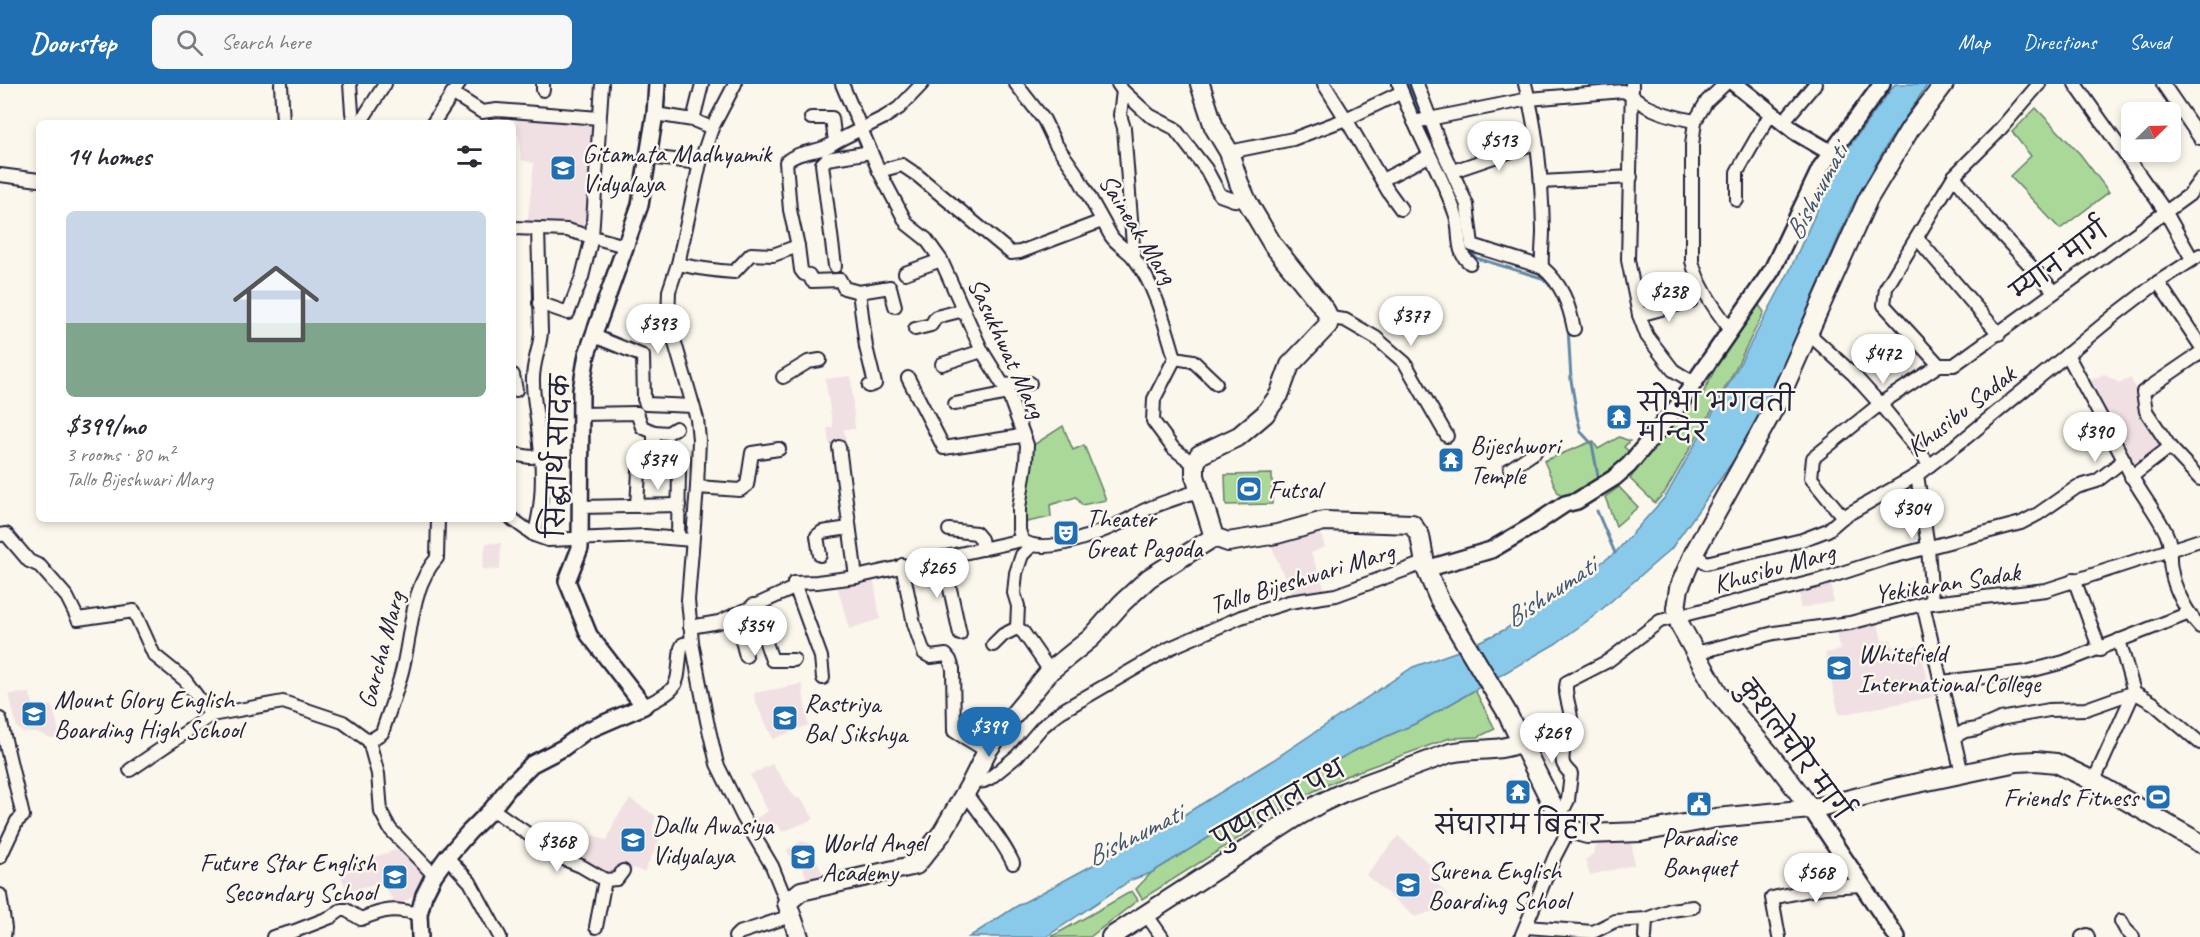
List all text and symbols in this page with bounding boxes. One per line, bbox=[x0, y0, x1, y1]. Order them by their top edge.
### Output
search box bbox=[152, 15, 572, 69]
text: Doorstep bbox=[30, 25, 116, 60]
icon: search bbox=[173, 26, 206, 59]
text: Search here bbox=[221, 28, 311, 56]
text: Map bbox=[1958, 29, 1990, 55]
text: Directions bbox=[2023, 29, 2096, 55]
text: Saved bbox=[2129, 29, 2170, 55]
north arrow bbox=[2121, 102, 2181, 162]
map controls bbox=[2121, 102, 2181, 162]
pin: $513 bbox=[1463, 121, 1535, 172]
text: $513 bbox=[1481, 128, 1517, 153]
water label: Bishnumati bbox=[1777, 132, 1858, 246]
place label: Gitamata Madhyamik Vidyalaya bbox=[582, 137, 773, 200]
text: 14 homes bbox=[66, 140, 151, 173]
icon: filters bbox=[453, 140, 486, 173]
school or university icon: Gitamata Madhyamik Vidyalaya bbox=[548, 153, 578, 183]
street label: Saineak Marg bbox=[1091, 168, 1186, 292]
street label: म्यान मार्ग bbox=[2001, 210, 2116, 310]
icon: home bbox=[222, 250, 330, 358]
pin: $238 bbox=[1633, 272, 1705, 323]
street label: Sasukhwat Marg bbox=[960, 273, 1055, 425]
text: $238 bbox=[1651, 279, 1687, 304]
pin: $377 bbox=[1375, 296, 1447, 347]
text: $377 bbox=[1393, 303, 1429, 328]
pin: $393 bbox=[622, 304, 694, 355]
text: $393 bbox=[640, 311, 676, 336]
pin: $472 bbox=[1847, 334, 1919, 385]
text: $472 bbox=[1865, 341, 1901, 366]
street label: Khusibu Sadak bbox=[1900, 357, 2023, 464]
street label: सिद्धार्थ सादक bbox=[535, 372, 577, 540]
place label: सोभा भगवती मन्दिर bbox=[1636, 382, 1796, 449]
temple icon: सोभा भगवती मन्दिर bbox=[1604, 402, 1634, 432]
text: $399/mo bbox=[66, 409, 145, 442]
pin: $390 bbox=[2059, 412, 2131, 463]
text: $390 bbox=[2077, 419, 2113, 444]
place label: Bijeshwori Temple bbox=[1470, 429, 1563, 492]
pin: $374 bbox=[622, 440, 694, 491]
text: 3 rooms · 80 m² bbox=[66, 442, 174, 467]
temple icon: Bijeshwori Temple bbox=[1436, 445, 1466, 475]
text: $374 bbox=[640, 447, 676, 472]
text: Tallo Bijeshwari Marg bbox=[66, 467, 213, 492]
place label: Futsal bbox=[1268, 473, 1326, 506]
sports icon: Futsal bbox=[1234, 474, 1264, 504]
pin: $304 bbox=[1876, 489, 1948, 540]
text: $304 bbox=[1894, 496, 1930, 521]
place label: Theater Great Pagoda bbox=[1086, 502, 1204, 565]
theatre icon: Theater Great Pagoda bbox=[1051, 518, 1081, 548]
street label: Tallo Bijeshwari Marg bbox=[1206, 534, 1400, 622]
street label: Khusibu Marg bbox=[1710, 534, 1840, 601]
water label: Bishnumati bbox=[1498, 545, 1608, 635]
pin: $265 bbox=[901, 548, 973, 599]
text: $265 bbox=[919, 555, 955, 580]
street label: Yekikaran Sadak bbox=[1872, 555, 2024, 611]
street label: Garcha Marg bbox=[350, 587, 413, 712]
pin: $354 bbox=[719, 606, 791, 657]
text: $354 bbox=[737, 613, 773, 638]
place label: Whitefield International College bbox=[1858, 637, 2042, 700]
school or university icon: Whitefield International College bbox=[1824, 653, 1854, 683]
street label: कुशलेचौर मार्ग bbox=[1729, 668, 1863, 828]
place label: Mount Glory English Boarding High School bbox=[54, 683, 247, 746]
place label: Rastriya Bal Sikshya bbox=[804, 687, 909, 750]
school or university icon: Mount Glory English Boarding High School bbox=[19, 699, 49, 729]
school or university icon: Rastriya Bal Sikshya bbox=[770, 703, 800, 733]
pin: $399 bbox=[953, 707, 1025, 758]
pin: $269 bbox=[1516, 713, 1588, 764]
text: $399 bbox=[971, 714, 1007, 739]
text: $269 bbox=[1534, 720, 1570, 745]
street label: पुष्पलाल पथ bbox=[1205, 752, 1355, 859]
temple icon: संघाराम बिहार bbox=[1503, 777, 1533, 807]
place label: Friends Fitness bbox=[2003, 781, 2140, 814]
sports icon: Friends Fitness bbox=[2143, 782, 2173, 812]
public building icon: Paradise Banquet bbox=[1684, 789, 1714, 819]
water label: Bishnumati bbox=[1080, 793, 1194, 874]
place label: संघाराम बिहार bbox=[1433, 805, 1605, 842]
place label: Dallu Awasiya Vidyalaya bbox=[652, 809, 775, 872]
place label: Paradise Banquet bbox=[1662, 821, 1739, 884]
pin: $368 bbox=[521, 822, 593, 873]
school or university icon: Dallu Awasiya Vidyalaya bbox=[618, 825, 648, 855]
place label: World Angel Academy bbox=[822, 826, 931, 889]
text: $368 bbox=[539, 829, 575, 854]
school or university icon: World Angel Academy bbox=[788, 842, 818, 872]
place label: Future Star English Secondary School bbox=[200, 846, 381, 909]
pin: $568 bbox=[1780, 853, 1852, 904]
place label: Surena English Boarding School bbox=[1428, 854, 1574, 917]
text: $568 bbox=[1798, 860, 1834, 885]
school or university icon: Future Star English Secondary School bbox=[380, 862, 410, 892]
school or university icon: Surena English Boarding School bbox=[1393, 870, 1423, 900]

